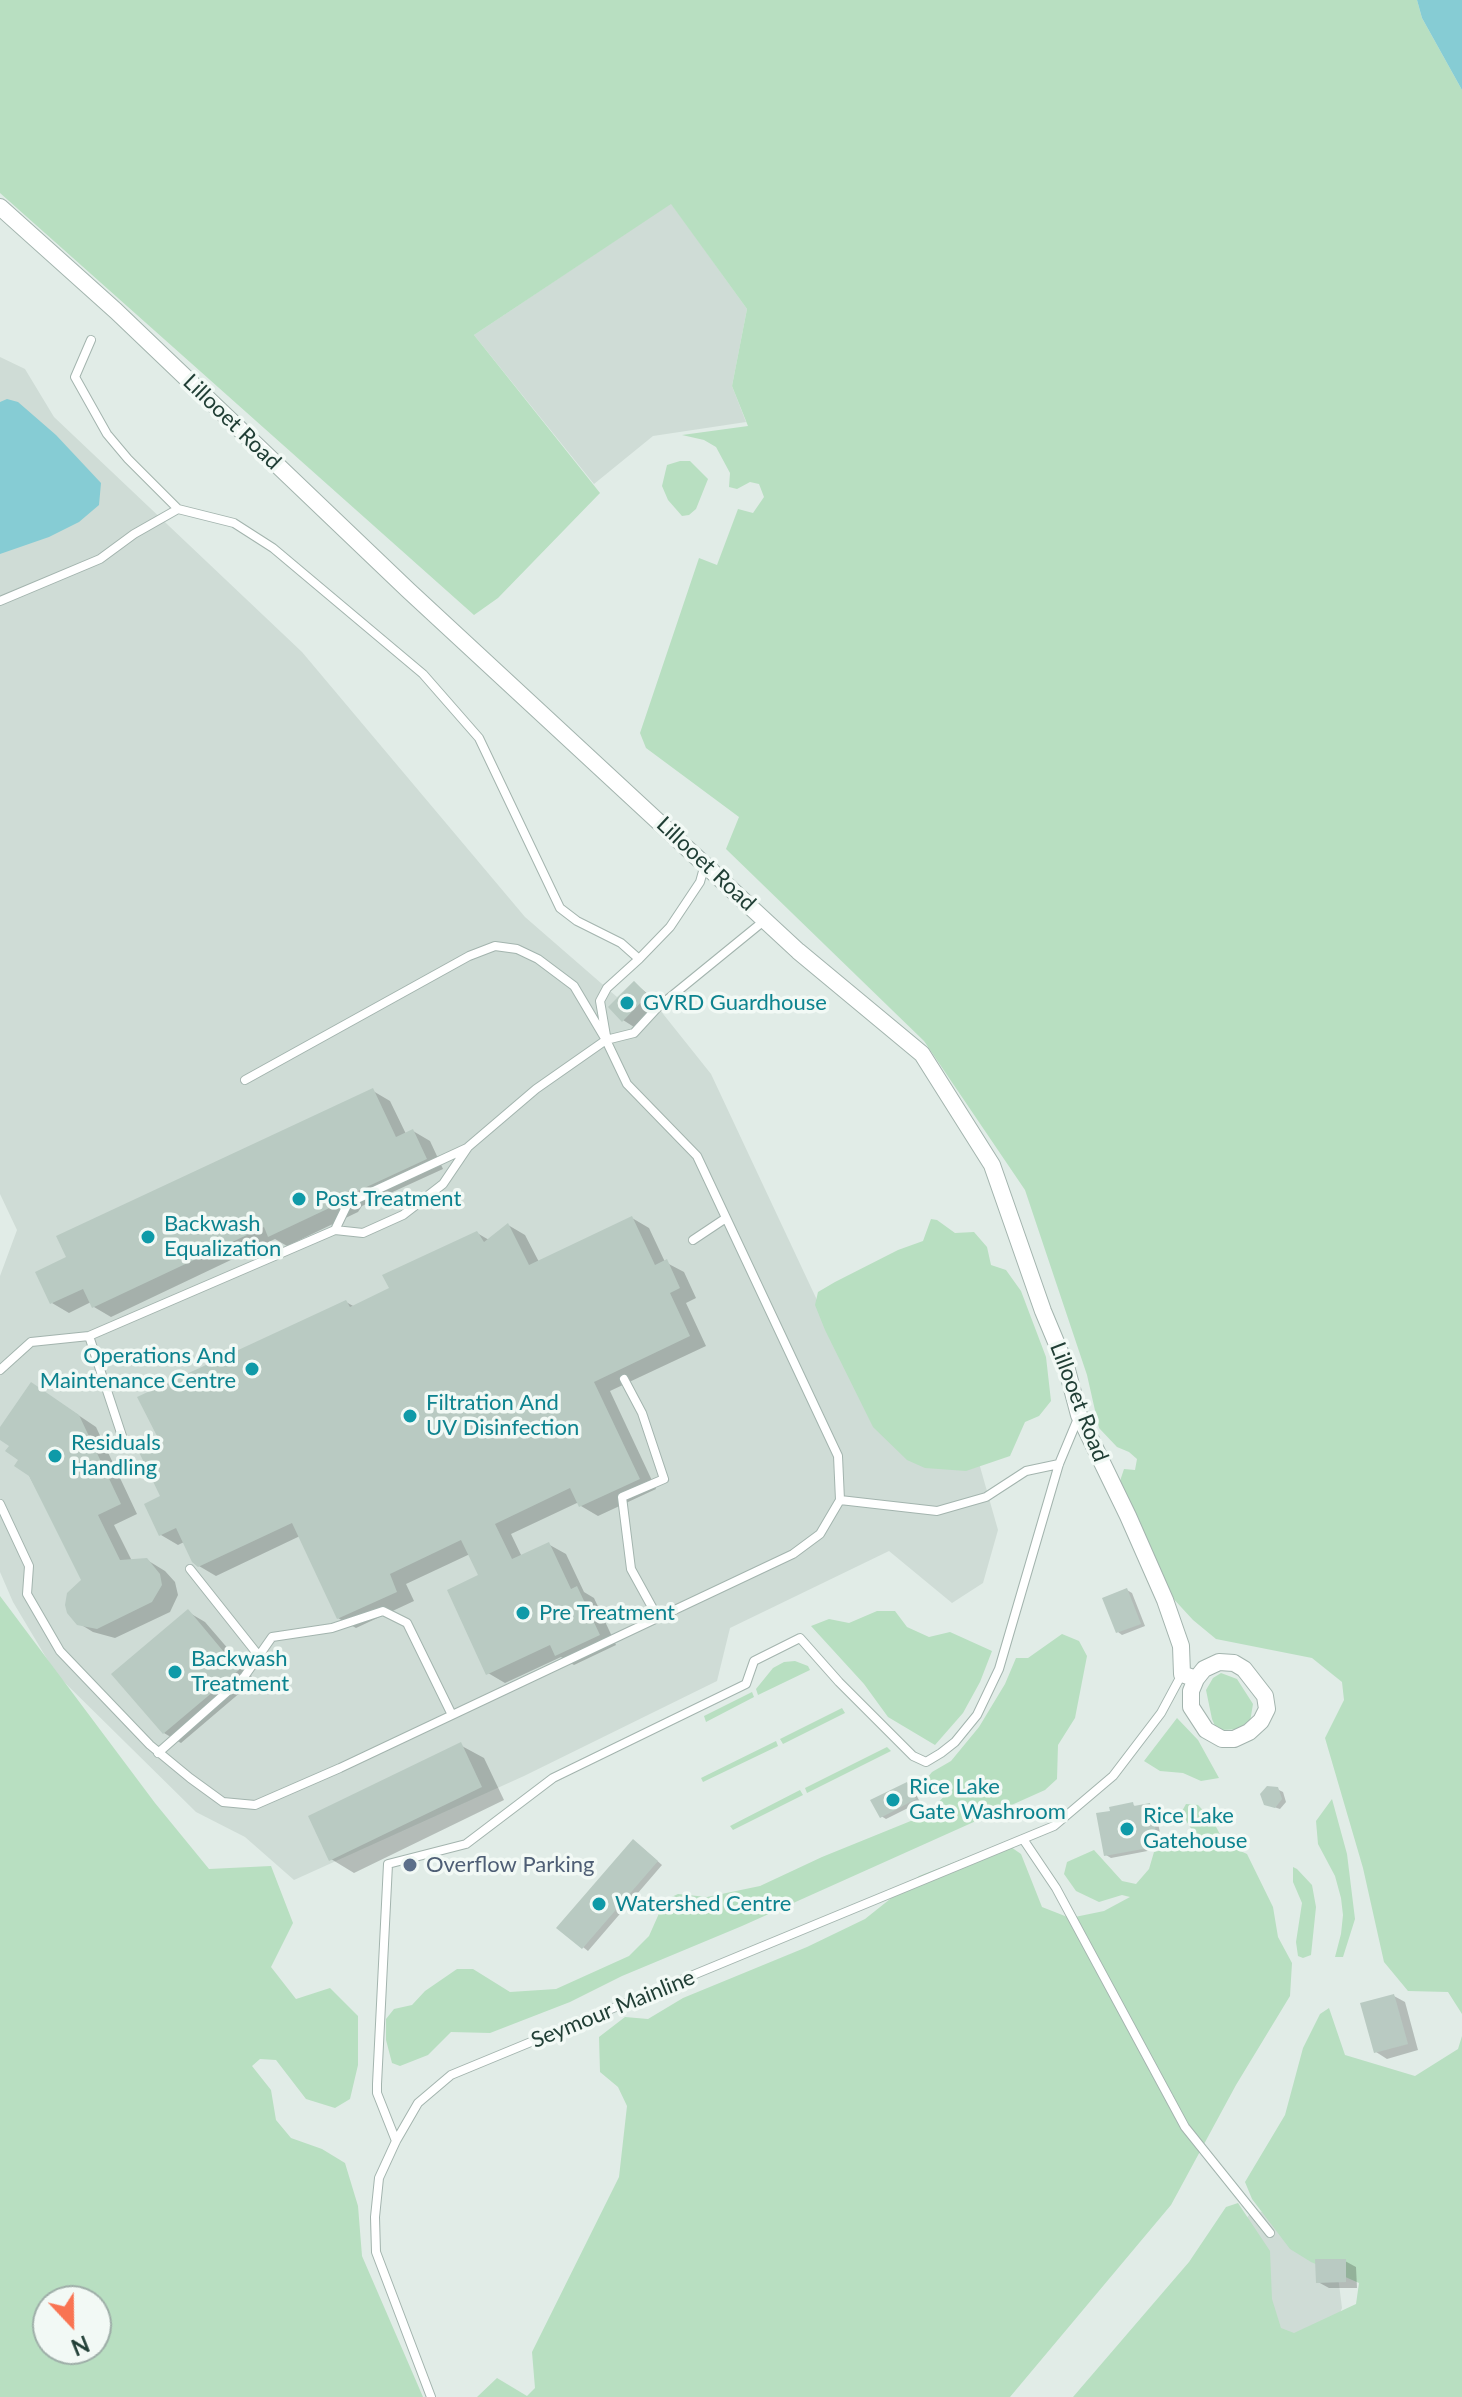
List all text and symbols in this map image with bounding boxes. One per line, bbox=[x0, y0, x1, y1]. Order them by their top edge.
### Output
street label: Lillooet Road bbox=[178, 369, 286, 475]
street label: Lillooet Road bbox=[651, 811, 761, 917]
place label: GVRD Guardhouse bbox=[643, 990, 827, 1016]
marker: GVRD Guardhouse bbox=[618, 994, 636, 1012]
place label: Post Treatment bbox=[315, 1186, 461, 1212]
marker: Post Treatment bbox=[290, 1190, 308, 1208]
place label: Backwash Equalization bbox=[164, 1211, 281, 1262]
marker: Backwash Equalization bbox=[139, 1228, 157, 1246]
street label: Lillooet Road bbox=[1044, 1339, 1114, 1465]
place label: Operations And Maintenance Centre bbox=[40, 1343, 236, 1394]
marker: Operations And Maintenance Centre bbox=[243, 1360, 261, 1378]
place label: Filtration And UV Disinfection bbox=[426, 1390, 579, 1442]
marker: Filtration And UV Disinfection bbox=[401, 1407, 419, 1425]
place label: Residuals Handling bbox=[71, 1430, 161, 1482]
marker: Residuals Handling bbox=[46, 1447, 64, 1465]
place label: Pre Treatment bbox=[539, 1600, 675, 1626]
marker: Pre Treatment bbox=[514, 1604, 532, 1622]
place label: Backwash Treatment bbox=[191, 1646, 289, 1698]
marker: Backwash Treatment bbox=[166, 1663, 184, 1681]
place label: Rice Lake Gate Washroom bbox=[909, 1774, 1066, 1826]
marker: Rice Lake Gate Washroom bbox=[884, 1791, 902, 1809]
place label: Rice Lake Gatehouse bbox=[1143, 1803, 1247, 1854]
marker: Rice Lake Gatehouse bbox=[1118, 1820, 1136, 1838]
place label: Overflow Parking bbox=[426, 1852, 594, 1878]
marker: Overflow Parking bbox=[401, 1856, 419, 1874]
place label: Watershed Centre bbox=[615, 1891, 791, 1917]
marker: Watershed Centre bbox=[590, 1895, 608, 1913]
street label: Seymour Mainline bbox=[527, 1964, 699, 2054]
north arrow bbox=[32, 2285, 112, 2365]
text: N bbox=[68, 2330, 93, 2362]

